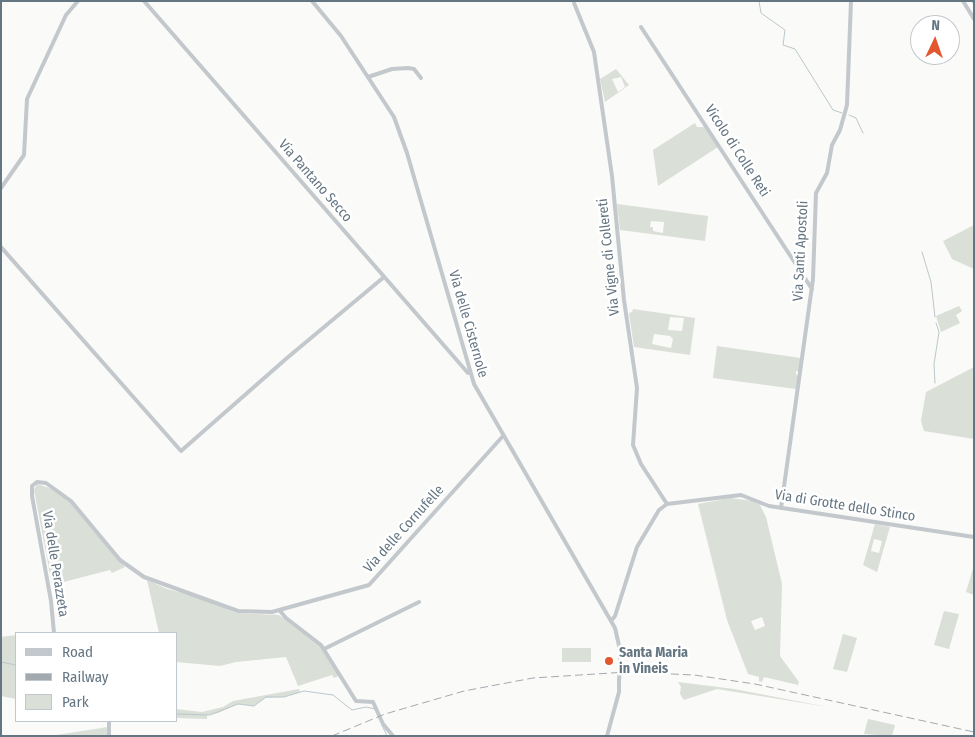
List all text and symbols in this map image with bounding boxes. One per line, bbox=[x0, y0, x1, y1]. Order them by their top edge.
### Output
north arrow bbox=[910, 15, 960, 65]
text: N bbox=[931, 17, 940, 34]
street label: Vicolo di Colle Reti bbox=[701, 102, 773, 200]
street label: Via Pantano Secco bbox=[275, 136, 355, 226]
street label: Via Vigne di Collereti bbox=[594, 197, 624, 317]
street label: Via Santi Apostoli bbox=[790, 200, 812, 302]
street label: Via delle Cisternole bbox=[445, 268, 491, 380]
street label: Via delle Cornufelle bbox=[360, 482, 448, 576]
street label: Via di Grotte dello Stinco bbox=[774, 487, 916, 525]
street label: Via delle Perazzeta bbox=[38, 510, 72, 618]
legend bbox=[15, 632, 178, 722]
text: Road bbox=[62, 643, 93, 661]
place label: Santa Maria in Vineis bbox=[619, 645, 688, 678]
marker: Santa Maria in Vineis bbox=[603, 655, 615, 667]
text: Railway bbox=[62, 668, 109, 686]
text: Park bbox=[62, 693, 89, 711]

